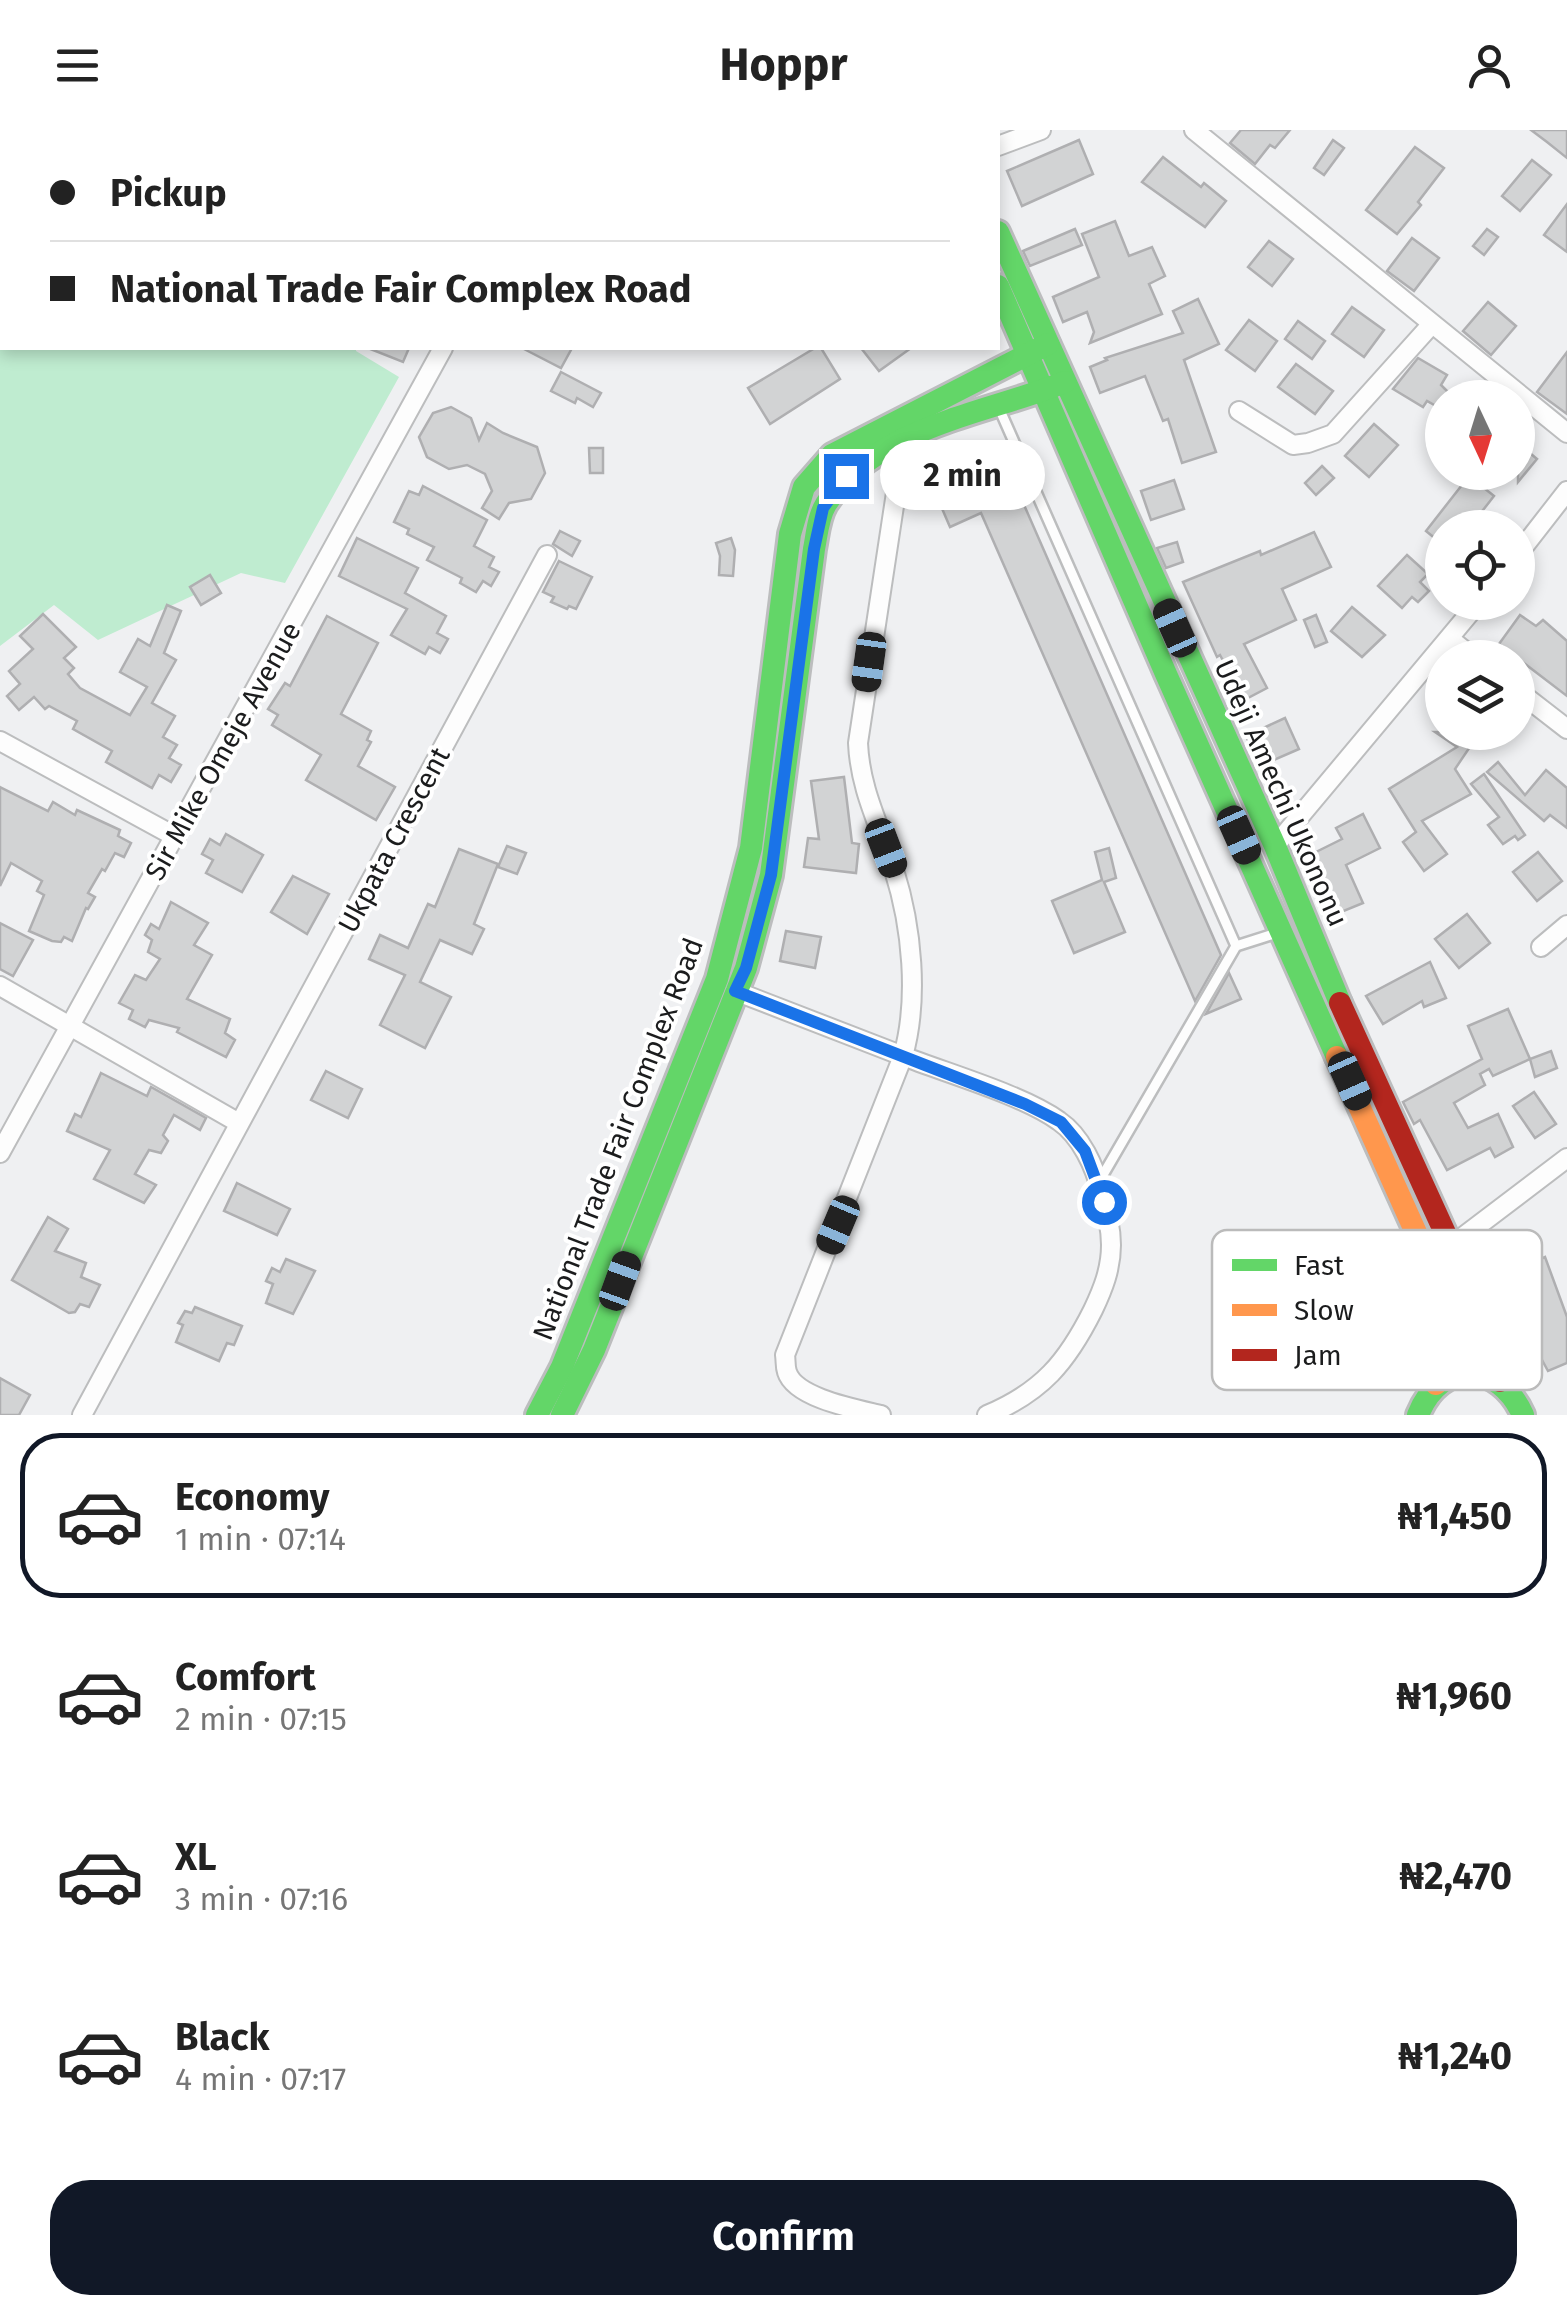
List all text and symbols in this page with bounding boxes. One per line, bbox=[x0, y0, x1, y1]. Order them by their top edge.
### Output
icon: menu bbox=[50, 38, 105, 93]
text: Hoppr bbox=[719, 38, 848, 92]
icon: person bbox=[1462, 38, 1517, 93]
text: Pickup bbox=[110, 170, 227, 216]
text: National Trade Fair Complex Road bbox=[110, 266, 692, 312]
north arrow bbox=[1425, 380, 1535, 490]
map controls bbox=[1425, 380, 1535, 750]
callout: 2 min bbox=[881, 441, 1046, 511]
route end bbox=[824, 454, 869, 499]
text: 2 min bbox=[923, 456, 1002, 494]
button: locate bbox=[1425, 510, 1535, 620]
car bbox=[1149, 594, 1201, 662]
street label: Sir Mike Omeje Avenue bbox=[138, 616, 308, 886]
car bbox=[850, 630, 888, 694]
button: layers bbox=[1425, 640, 1535, 750]
street label: Udeji Amechi Ukononu bbox=[1207, 654, 1355, 932]
street label: Ukpata Crescent bbox=[331, 741, 457, 938]
car bbox=[1213, 801, 1265, 869]
car bbox=[861, 815, 911, 881]
street label: National Trade Fair Complex Road bbox=[526, 933, 710, 1345]
car bbox=[1324, 1047, 1376, 1115]
route start bbox=[1082, 1180, 1127, 1225]
car bbox=[812, 1192, 864, 1258]
legend bbox=[1212, 1230, 1542, 1390]
car bbox=[596, 1248, 644, 1314]
text: Fast bbox=[1294, 1249, 1345, 1282]
text: Slow bbox=[1294, 1294, 1354, 1327]
text: Jam bbox=[1294, 1339, 1342, 1372]
icon: car bbox=[55, 1471, 145, 1561]
text: Economy bbox=[175, 1474, 330, 1520]
text: ₦1,450 bbox=[1397, 1493, 1512, 1539]
text: 1 min · 07:14 bbox=[175, 1520, 346, 1558]
icon: car bbox=[55, 1651, 145, 1741]
text: Comfort bbox=[175, 1654, 316, 1700]
text: ₦1,960 bbox=[1396, 1673, 1512, 1719]
text: 2 min · 07:15 bbox=[175, 1700, 347, 1738]
icon: car bbox=[55, 1831, 145, 1921]
text: XL bbox=[175, 1834, 217, 1880]
text: ₦2,470 bbox=[1399, 1853, 1512, 1899]
text: 3 min · 07:16 bbox=[175, 1880, 348, 1918]
icon: car bbox=[55, 2011, 145, 2101]
text: Black bbox=[175, 2014, 270, 2060]
text: ₦1,240 bbox=[1398, 2033, 1512, 2079]
text: 4 min · 07:17 bbox=[175, 2060, 346, 2098]
button: Confirm bbox=[50, 2180, 1517, 2295]

